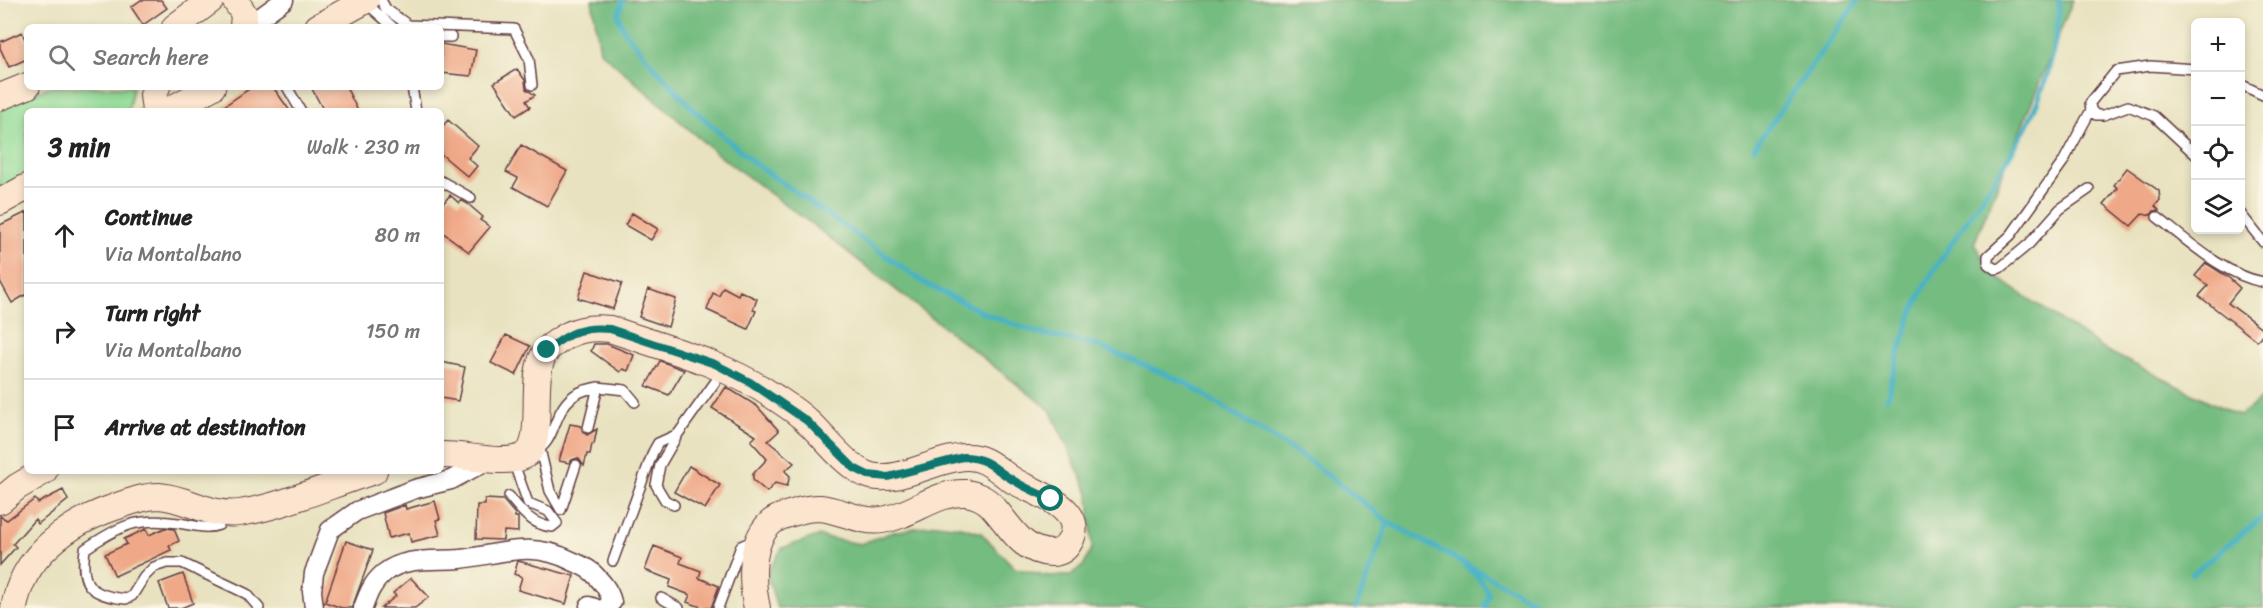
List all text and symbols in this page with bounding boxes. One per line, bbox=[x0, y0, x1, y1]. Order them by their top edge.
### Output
map controls bbox=[2191, 18, 2245, 234]
button: + bbox=[2191, 18, 2245, 72]
search box bbox=[24, 24, 444, 90]
text: Search here bbox=[93, 38, 209, 77]
icon: search bbox=[45, 41, 78, 74]
button: − bbox=[2191, 72, 2245, 126]
text: 3 min bbox=[48, 124, 110, 170]
button: locate bbox=[2191, 126, 2245, 180]
text: Walk · 230 m bbox=[307, 130, 420, 165]
button: layers bbox=[2191, 180, 2245, 234]
text: Continue bbox=[105, 198, 193, 237]
text: 80 m bbox=[375, 218, 420, 253]
icon: ahead bbox=[48, 219, 81, 252]
text: Via Montalbano bbox=[105, 237, 242, 272]
text: Turn right bbox=[105, 294, 200, 333]
text: 150 m bbox=[366, 314, 420, 349]
icon: right bbox=[48, 315, 81, 348]
text: Via Montalbano bbox=[105, 333, 242, 368]
route end bbox=[533, 336, 559, 362]
text: Arrive at destination bbox=[105, 408, 306, 447]
icon: arrive bbox=[48, 411, 81, 444]
route start bbox=[1037, 485, 1063, 511]

